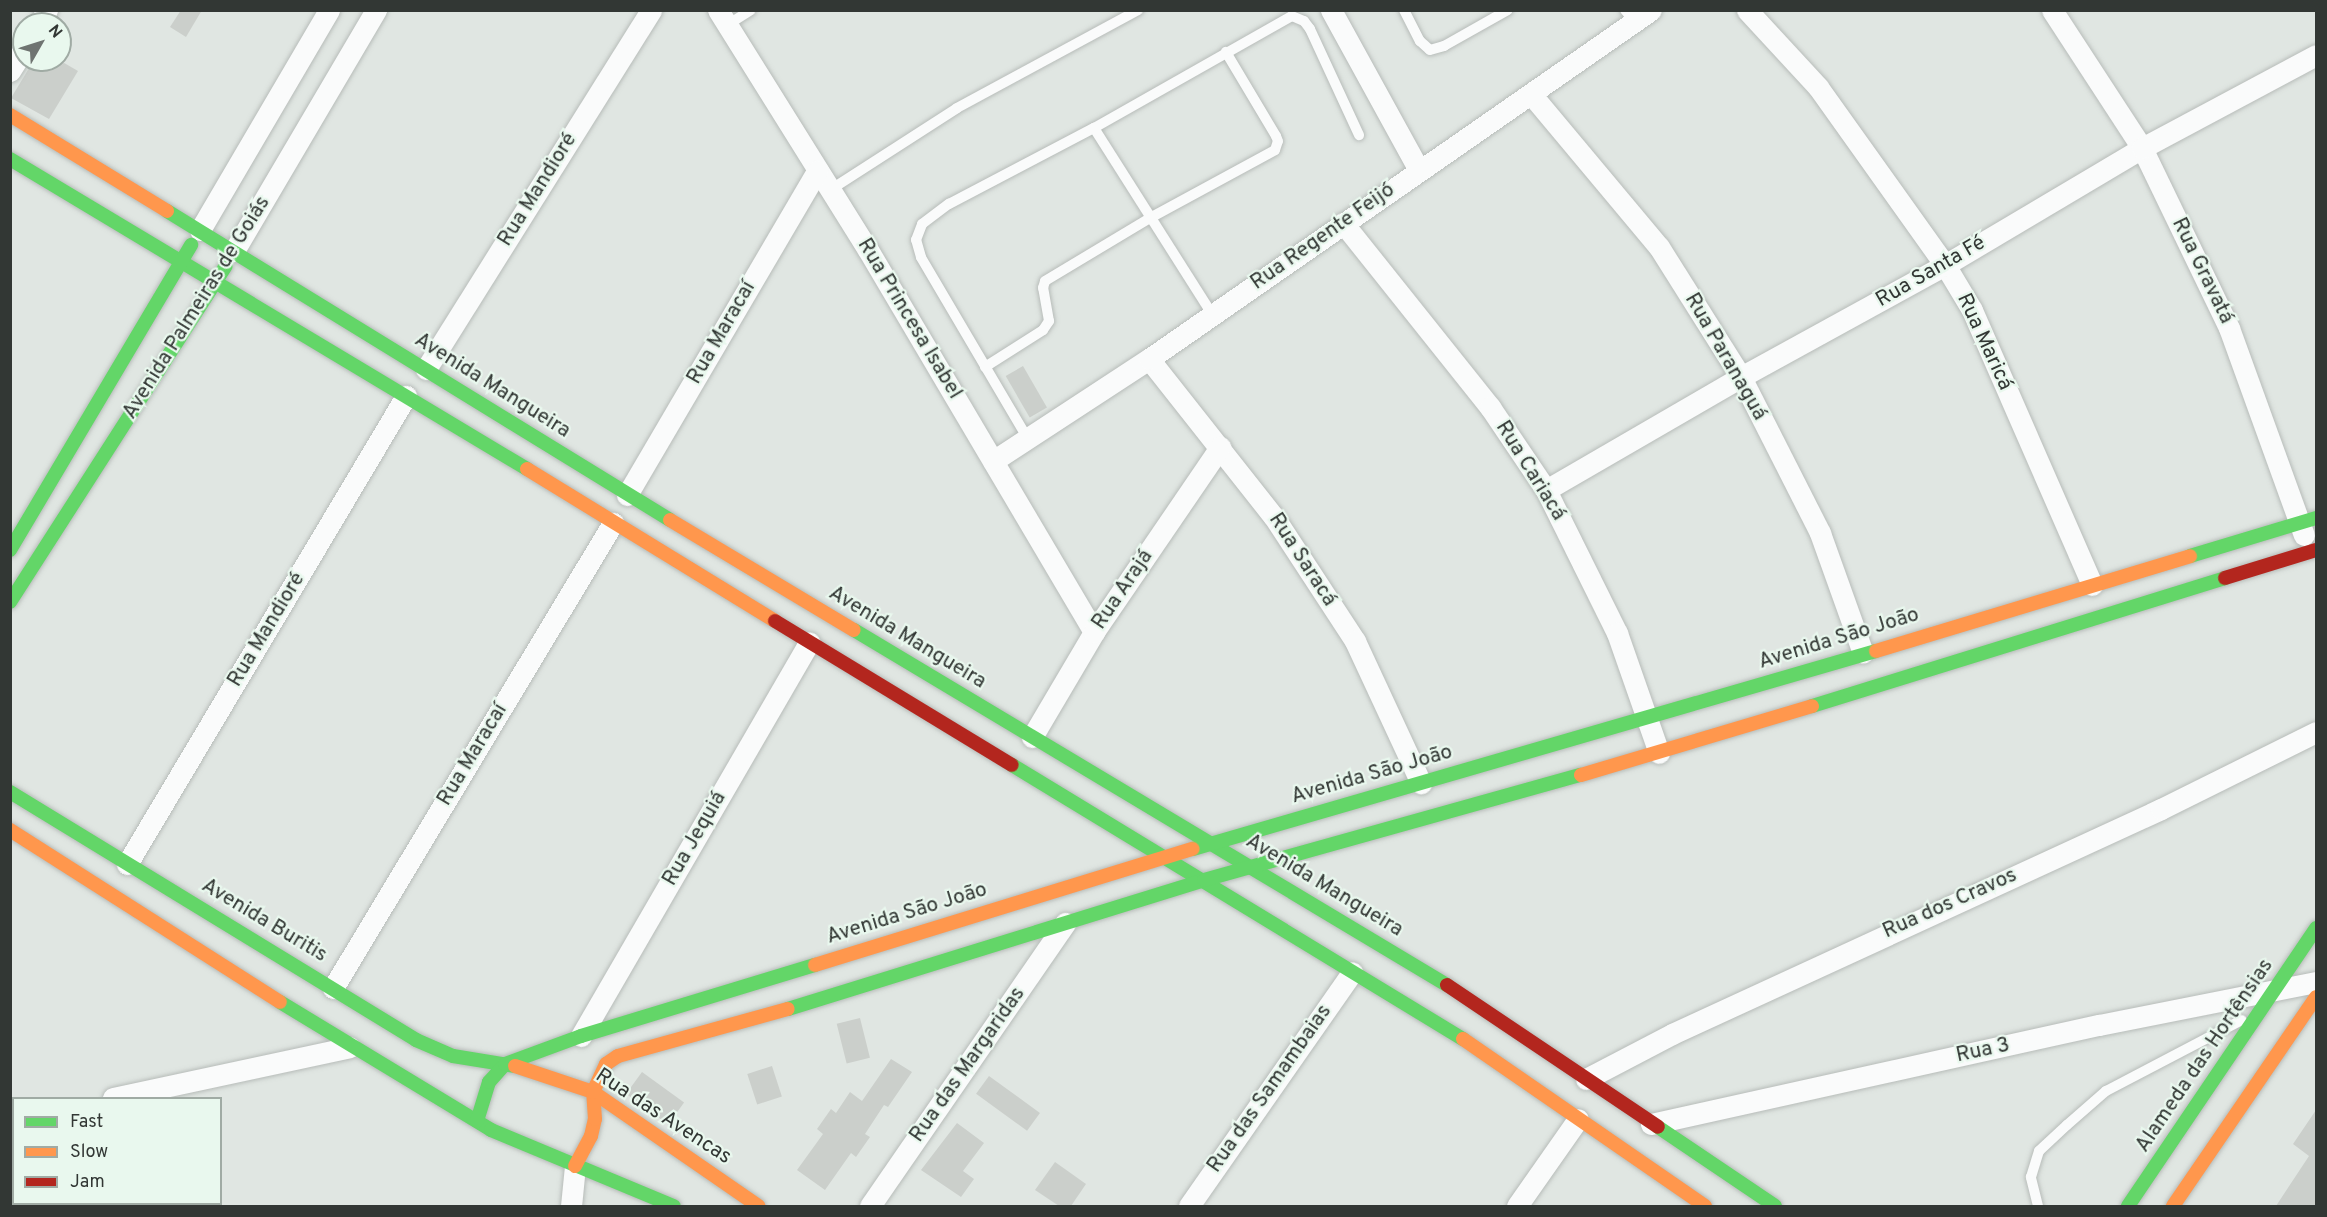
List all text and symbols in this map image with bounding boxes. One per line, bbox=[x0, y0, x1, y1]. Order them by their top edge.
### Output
north arrow bbox=[12, 12, 72, 72]
text: N bbox=[43, 21, 66, 43]
street label: Rua Mandioré bbox=[493, 129, 583, 251]
street label: Rua Regente Feijó bbox=[1246, 178, 1400, 296]
street label: Avenida Palmeiras de Goiás bbox=[118, 192, 276, 424]
street label: Rua Gravatá bbox=[2166, 214, 2238, 328]
street label: Rua Santa Fé bbox=[1872, 231, 1990, 313]
street label: Rua Princesa Isabel bbox=[851, 234, 967, 404]
street label: Rua Maracaí bbox=[682, 277, 762, 389]
street label: Rua Paranaguá bbox=[1678, 289, 1772, 425]
street label: Rua Maricá bbox=[1951, 289, 2017, 395]
street label: Avenida Mangueira bbox=[409, 328, 575, 444]
street label: Rua Cariacá bbox=[1489, 416, 1571, 526]
street label: Rua Saracá bbox=[1263, 509, 1341, 611]
street label: Rua Arajá bbox=[1087, 545, 1159, 635]
street label: Rua Mandioré bbox=[223, 568, 311, 692]
street label: Avenida Mangueira bbox=[824, 581, 990, 695]
street label: Avenida São João bbox=[1756, 603, 1922, 675]
street label: Rua Maracaí bbox=[433, 699, 513, 811]
street label: Avenida São João bbox=[1288, 740, 1456, 810]
street label: Rua Jequiá bbox=[658, 787, 732, 891]
street label: Avenida Mangueira bbox=[1241, 829, 1407, 943]
street label: Rua dos Cravos bbox=[1879, 863, 2021, 945]
street label: Avenida Buritis bbox=[197, 874, 331, 968]
street label: Avenida São João bbox=[824, 878, 990, 950]
street label: Alameda das Hortênsias bbox=[2131, 954, 2279, 1158]
street label: Rua das Margaridas bbox=[905, 982, 1031, 1148]
street label: Rua das Samambaias bbox=[1202, 1000, 1338, 1178]
street label: Rua 3 bbox=[1954, 1033, 2012, 1069]
street label: Rua das Avencas bbox=[590, 1063, 736, 1171]
legend bbox=[12, 1097, 222, 1205]
text: Fast bbox=[70, 1111, 103, 1134]
text: Slow bbox=[70, 1141, 108, 1164]
text: Jam bbox=[70, 1171, 105, 1194]

